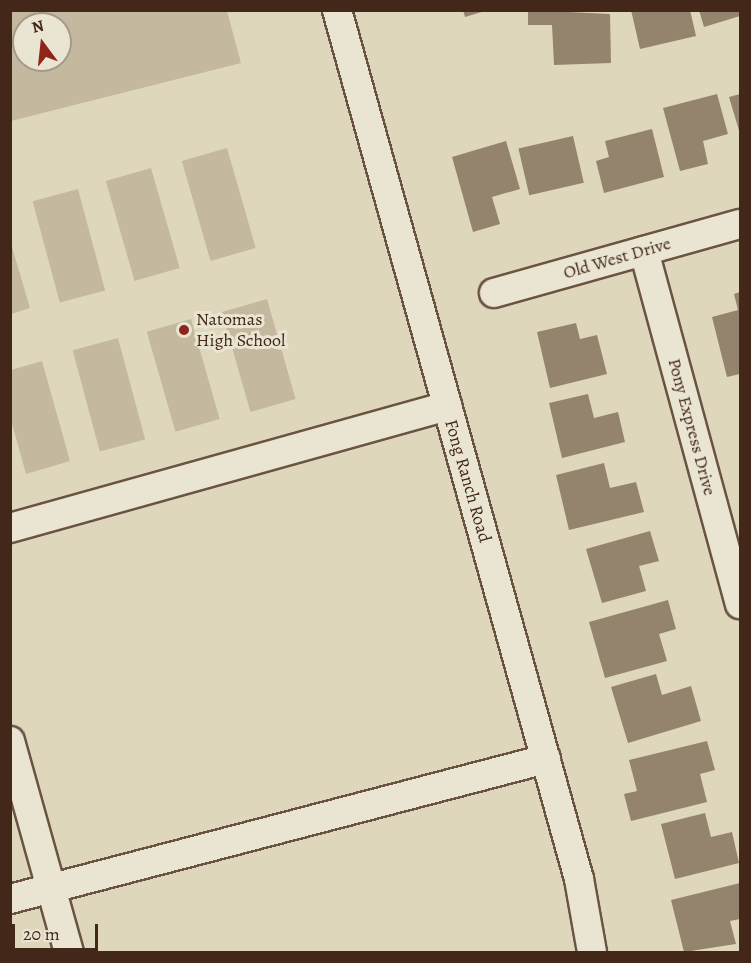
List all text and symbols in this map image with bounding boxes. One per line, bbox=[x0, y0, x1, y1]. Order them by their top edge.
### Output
north arrow bbox=[12, 12, 72, 72]
text: N bbox=[29, 14, 46, 39]
street label: Old West Drive bbox=[561, 232, 673, 284]
place label: Natomas High School bbox=[196, 309, 285, 352]
marker: Natomas High School bbox=[177, 323, 191, 337]
street label: Pony Express Drive bbox=[663, 356, 721, 498]
street label: Fong Ranch Road bbox=[440, 417, 496, 545]
scale bar bbox=[15, 912, 100, 950]
text: 20 m bbox=[23, 922, 60, 946]

